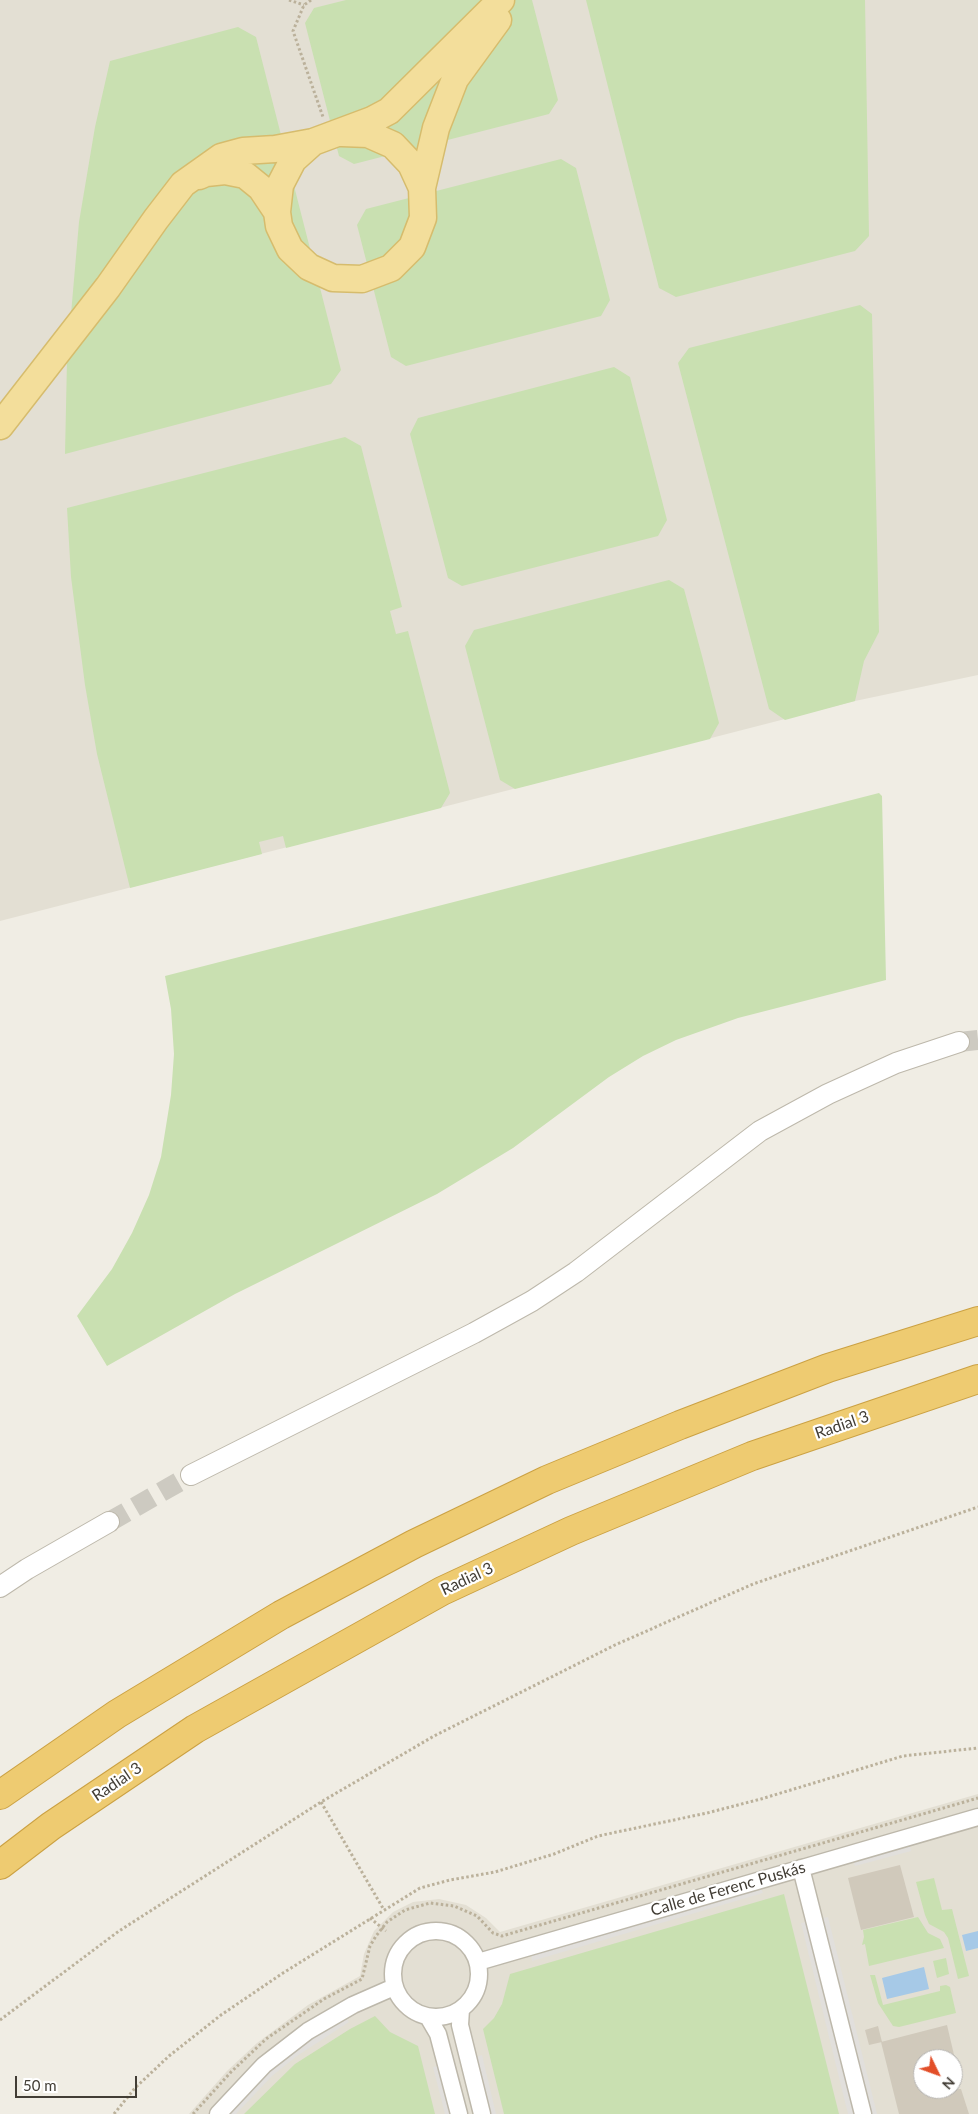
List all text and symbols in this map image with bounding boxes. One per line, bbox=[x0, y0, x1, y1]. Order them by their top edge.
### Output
street label: Radial 3 bbox=[813, 1407, 871, 1443]
street label: Radial 3 bbox=[438, 1559, 496, 1599]
street label: Radial 3 bbox=[89, 1758, 145, 1806]
street label: Calle de Ferenc Puskás bbox=[648, 1858, 808, 1920]
north arrow bbox=[913, 2049, 963, 2099]
scale bar bbox=[18, 2066, 140, 2098]
text: N bbox=[939, 2074, 959, 2093]
text: 50 m bbox=[23, 2076, 57, 2094]

